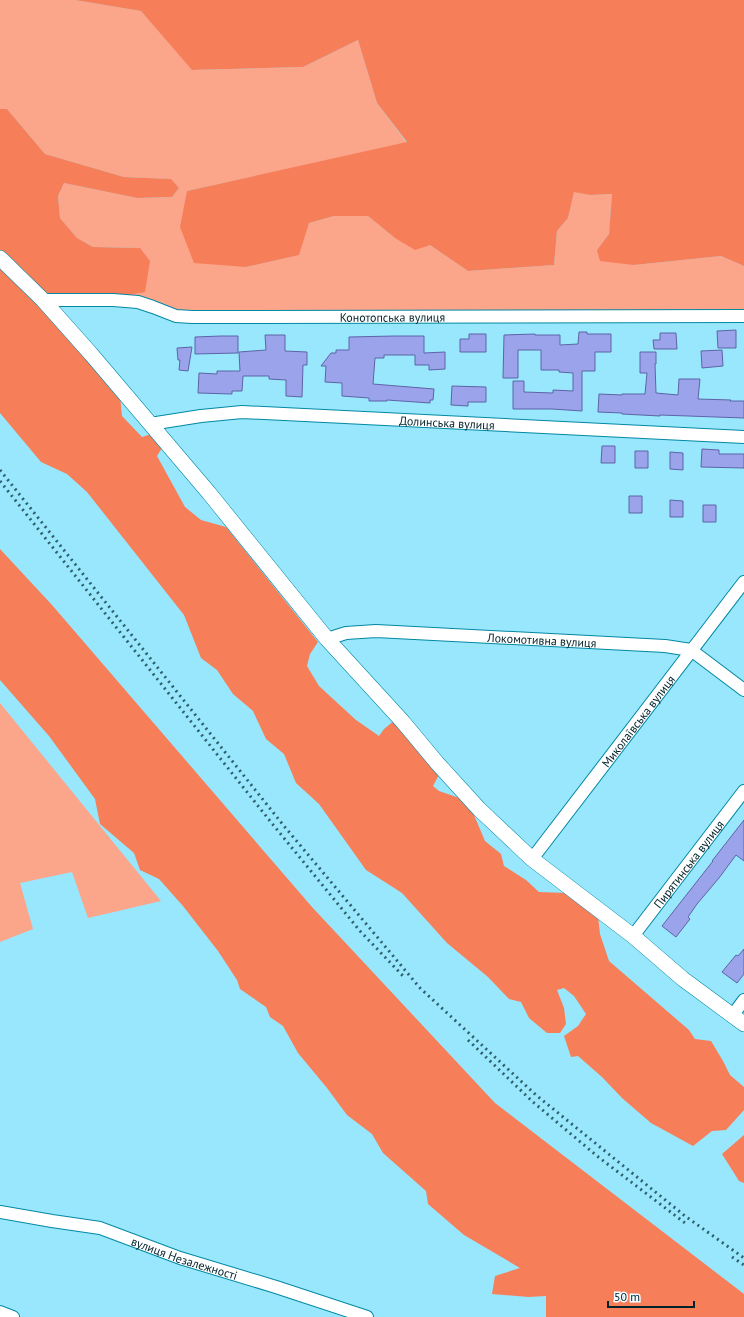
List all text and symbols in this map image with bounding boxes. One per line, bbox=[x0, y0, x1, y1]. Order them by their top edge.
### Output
street label: Конотопська вулиця bbox=[340, 309, 445, 324]
street label: Долинська вулиця bbox=[399, 412, 495, 432]
street label: Локомотивна вулиця bbox=[486, 629, 597, 650]
street label: Миколаївська вулиця bbox=[598, 672, 678, 770]
street label: Пирятинська вулиця bbox=[650, 817, 727, 911]
street label: вулиця Незалежності bbox=[129, 1233, 239, 1282]
scale bar bbox=[608, 1283, 694, 1309]
text: 50 m bbox=[614, 1289, 640, 1304]

